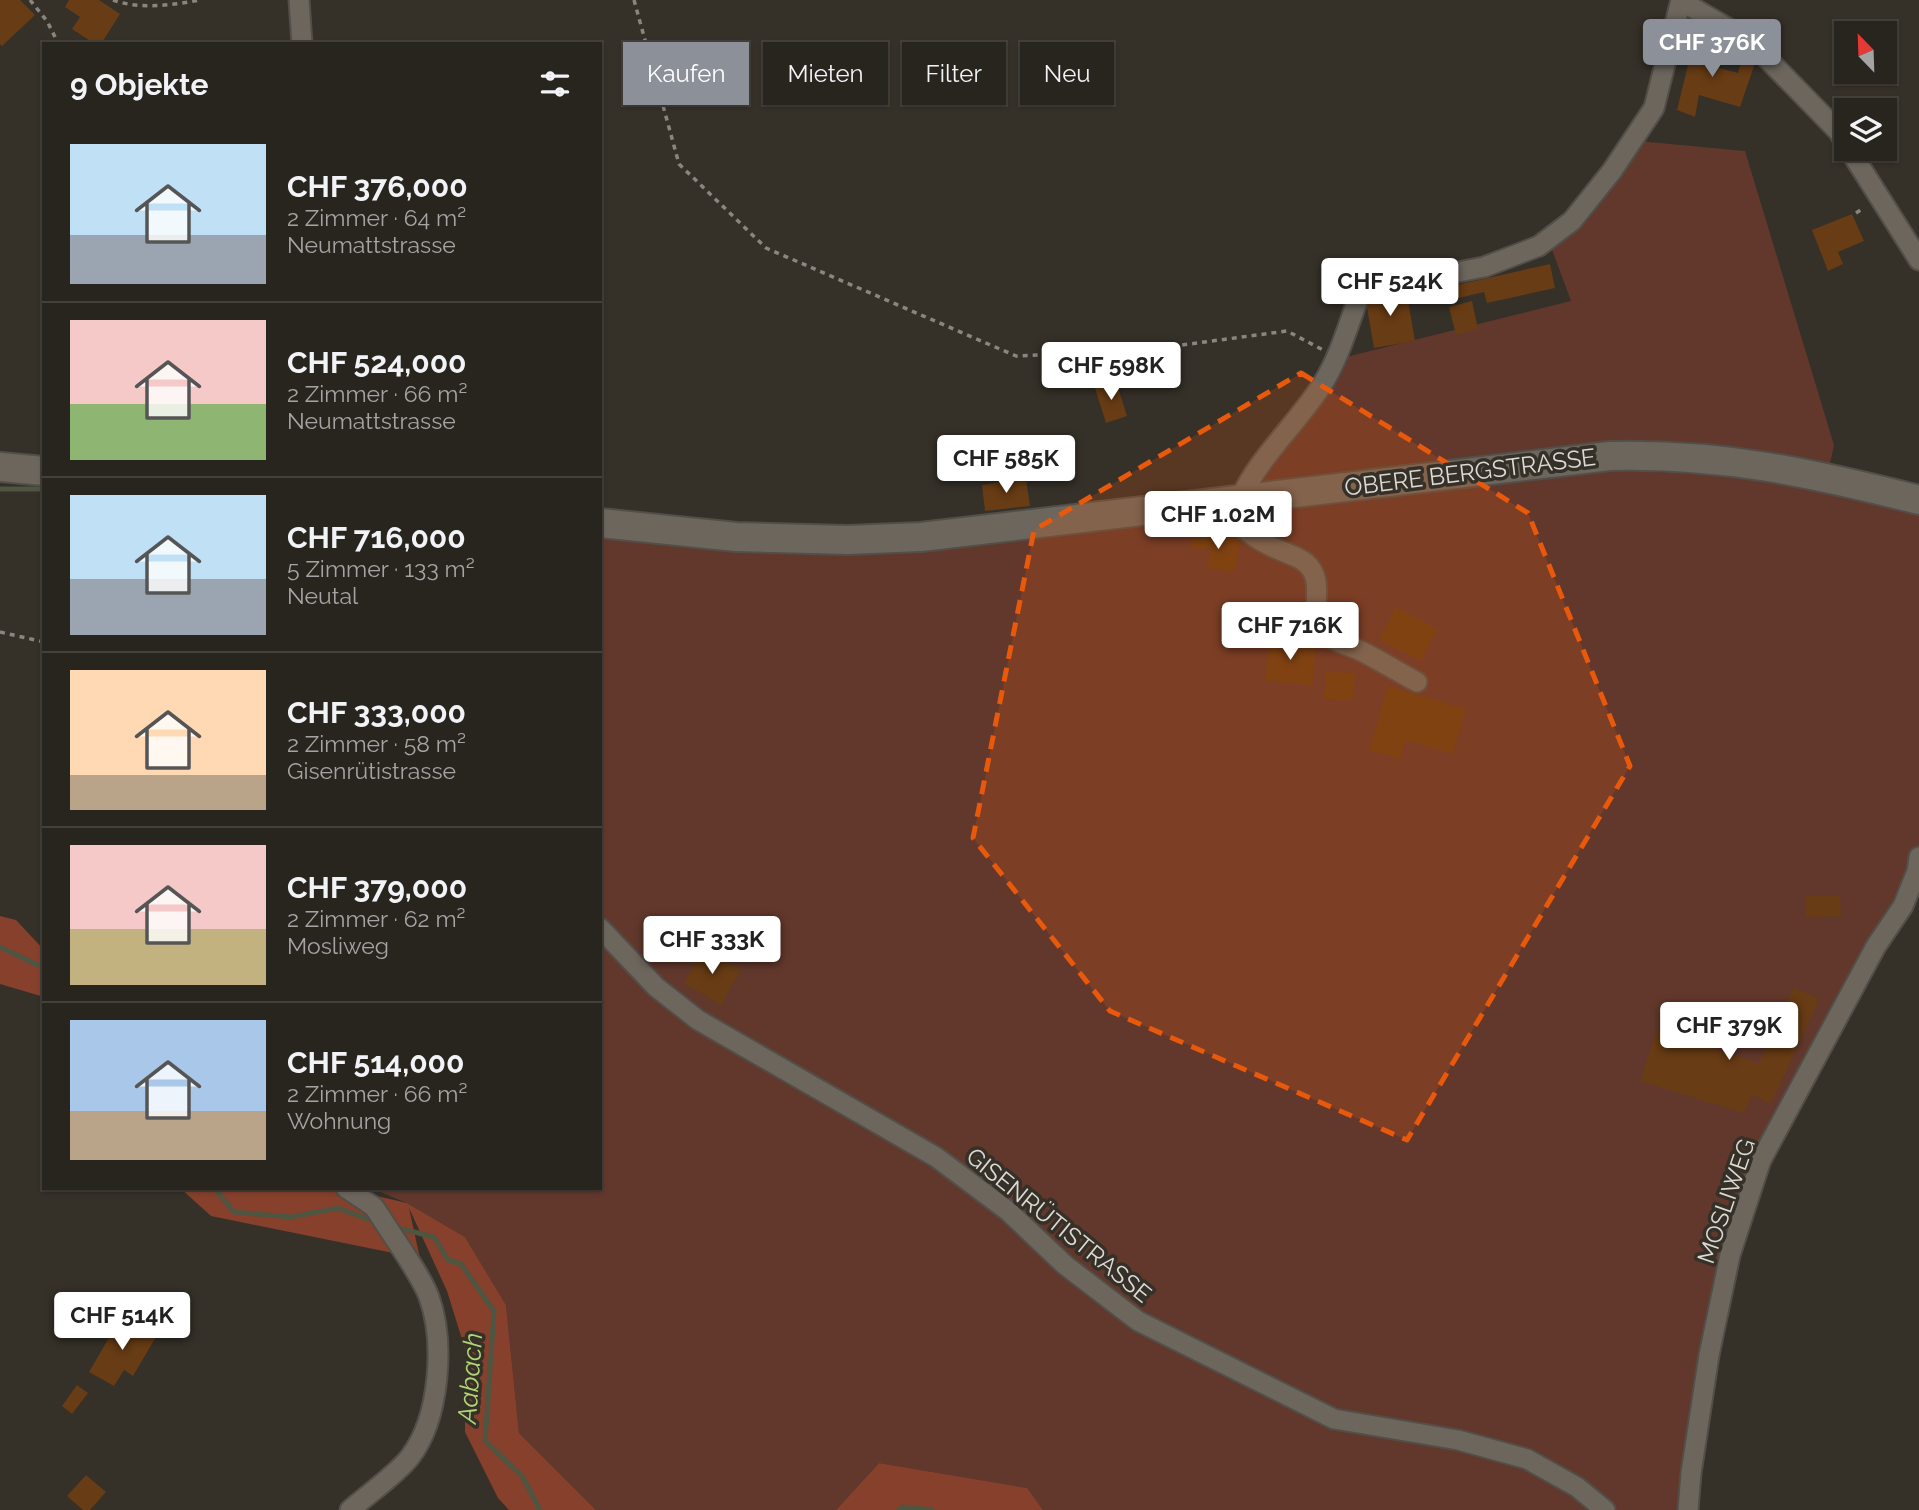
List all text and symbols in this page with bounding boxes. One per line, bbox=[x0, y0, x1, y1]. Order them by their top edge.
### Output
pin: CHF 376K bbox=[1640, 20, 1784, 79]
north arrow bbox=[1834, 21, 1897, 84]
map controls bbox=[1834, 21, 1897, 161]
text: CHF 376K bbox=[1659, 28, 1765, 55]
chip: Kaufen bbox=[623, 42, 749, 105]
chip: Mieten bbox=[763, 42, 888, 105]
chip: Filter bbox=[902, 42, 1006, 105]
chip: Neu bbox=[1020, 42, 1114, 105]
icon: filters bbox=[536, 65, 574, 103]
text: 9 Objekte bbox=[70, 67, 208, 102]
button: layers bbox=[1834, 98, 1897, 161]
text: CHF 376,000 bbox=[287, 169, 468, 204]
icon: home bbox=[126, 172, 210, 256]
text: 2 Zimmer · 64 m² bbox=[287, 204, 466, 231]
text: Neumattstrasse bbox=[287, 231, 456, 258]
pin: CHF 524K bbox=[1318, 258, 1462, 318]
text: CHF 524K bbox=[1337, 267, 1443, 294]
pin: CHF 598K bbox=[1039, 342, 1183, 402]
text: CHF 524,000 bbox=[287, 345, 467, 380]
icon: home bbox=[126, 348, 210, 432]
text: CHF 598K bbox=[1058, 351, 1164, 378]
text: 2 Zimmer · 66 m² bbox=[287, 380, 467, 407]
text: Neumattstrasse bbox=[287, 407, 456, 434]
pin: CHF 585K bbox=[934, 435, 1078, 495]
street label: OBERE BERGSTRASSE bbox=[1343, 442, 1597, 502]
text: CHF 585K bbox=[953, 444, 1059, 471]
pin: CHF 1.02M bbox=[1138, 491, 1298, 551]
text: CHF 1.02M bbox=[1161, 500, 1275, 527]
text: CHF 716,000 bbox=[287, 520, 466, 555]
icon: home bbox=[126, 523, 210, 607]
text: 5 Zimmer · 133 m² bbox=[287, 555, 475, 582]
text: Neutal bbox=[287, 582, 358, 609]
pin: CHF 716K bbox=[1218, 602, 1362, 662]
text: CHF 716K bbox=[1238, 611, 1342, 638]
text: CHF 333,000 bbox=[287, 695, 466, 730]
icon: home bbox=[126, 698, 210, 782]
text: 2 Zimmer · 58 m² bbox=[287, 730, 466, 757]
text: Gisenrütistrasse bbox=[287, 757, 456, 784]
text: CHF 379,000 bbox=[287, 870, 467, 905]
icon: home bbox=[126, 873, 210, 957]
text: 2 Zimmer · 62 m² bbox=[287, 905, 466, 932]
pin: CHF 333K bbox=[640, 916, 784, 976]
text: CHF 333K bbox=[660, 925, 764, 952]
text: Mosliweg bbox=[287, 932, 389, 959]
pin: CHF 379K bbox=[1657, 1002, 1801, 1062]
text: CHF 379K bbox=[1676, 1011, 1782, 1038]
text: CHF 514,000 bbox=[287, 1045, 464, 1080]
icon: home bbox=[126, 1048, 210, 1132]
text: 2 Zimmer · 66 m² bbox=[287, 1080, 467, 1107]
text: Wohnung bbox=[287, 1107, 391, 1134]
street label: MOSLIWEG bbox=[1691, 1135, 1761, 1267]
street label: GISENRÜTISTRASSE bbox=[961, 1141, 1157, 1309]
pin: CHF 514K bbox=[50, 1292, 194, 1352]
text: CHF 514K bbox=[70, 1301, 174, 1328]
water label: Aabach bbox=[452, 1331, 488, 1427]

